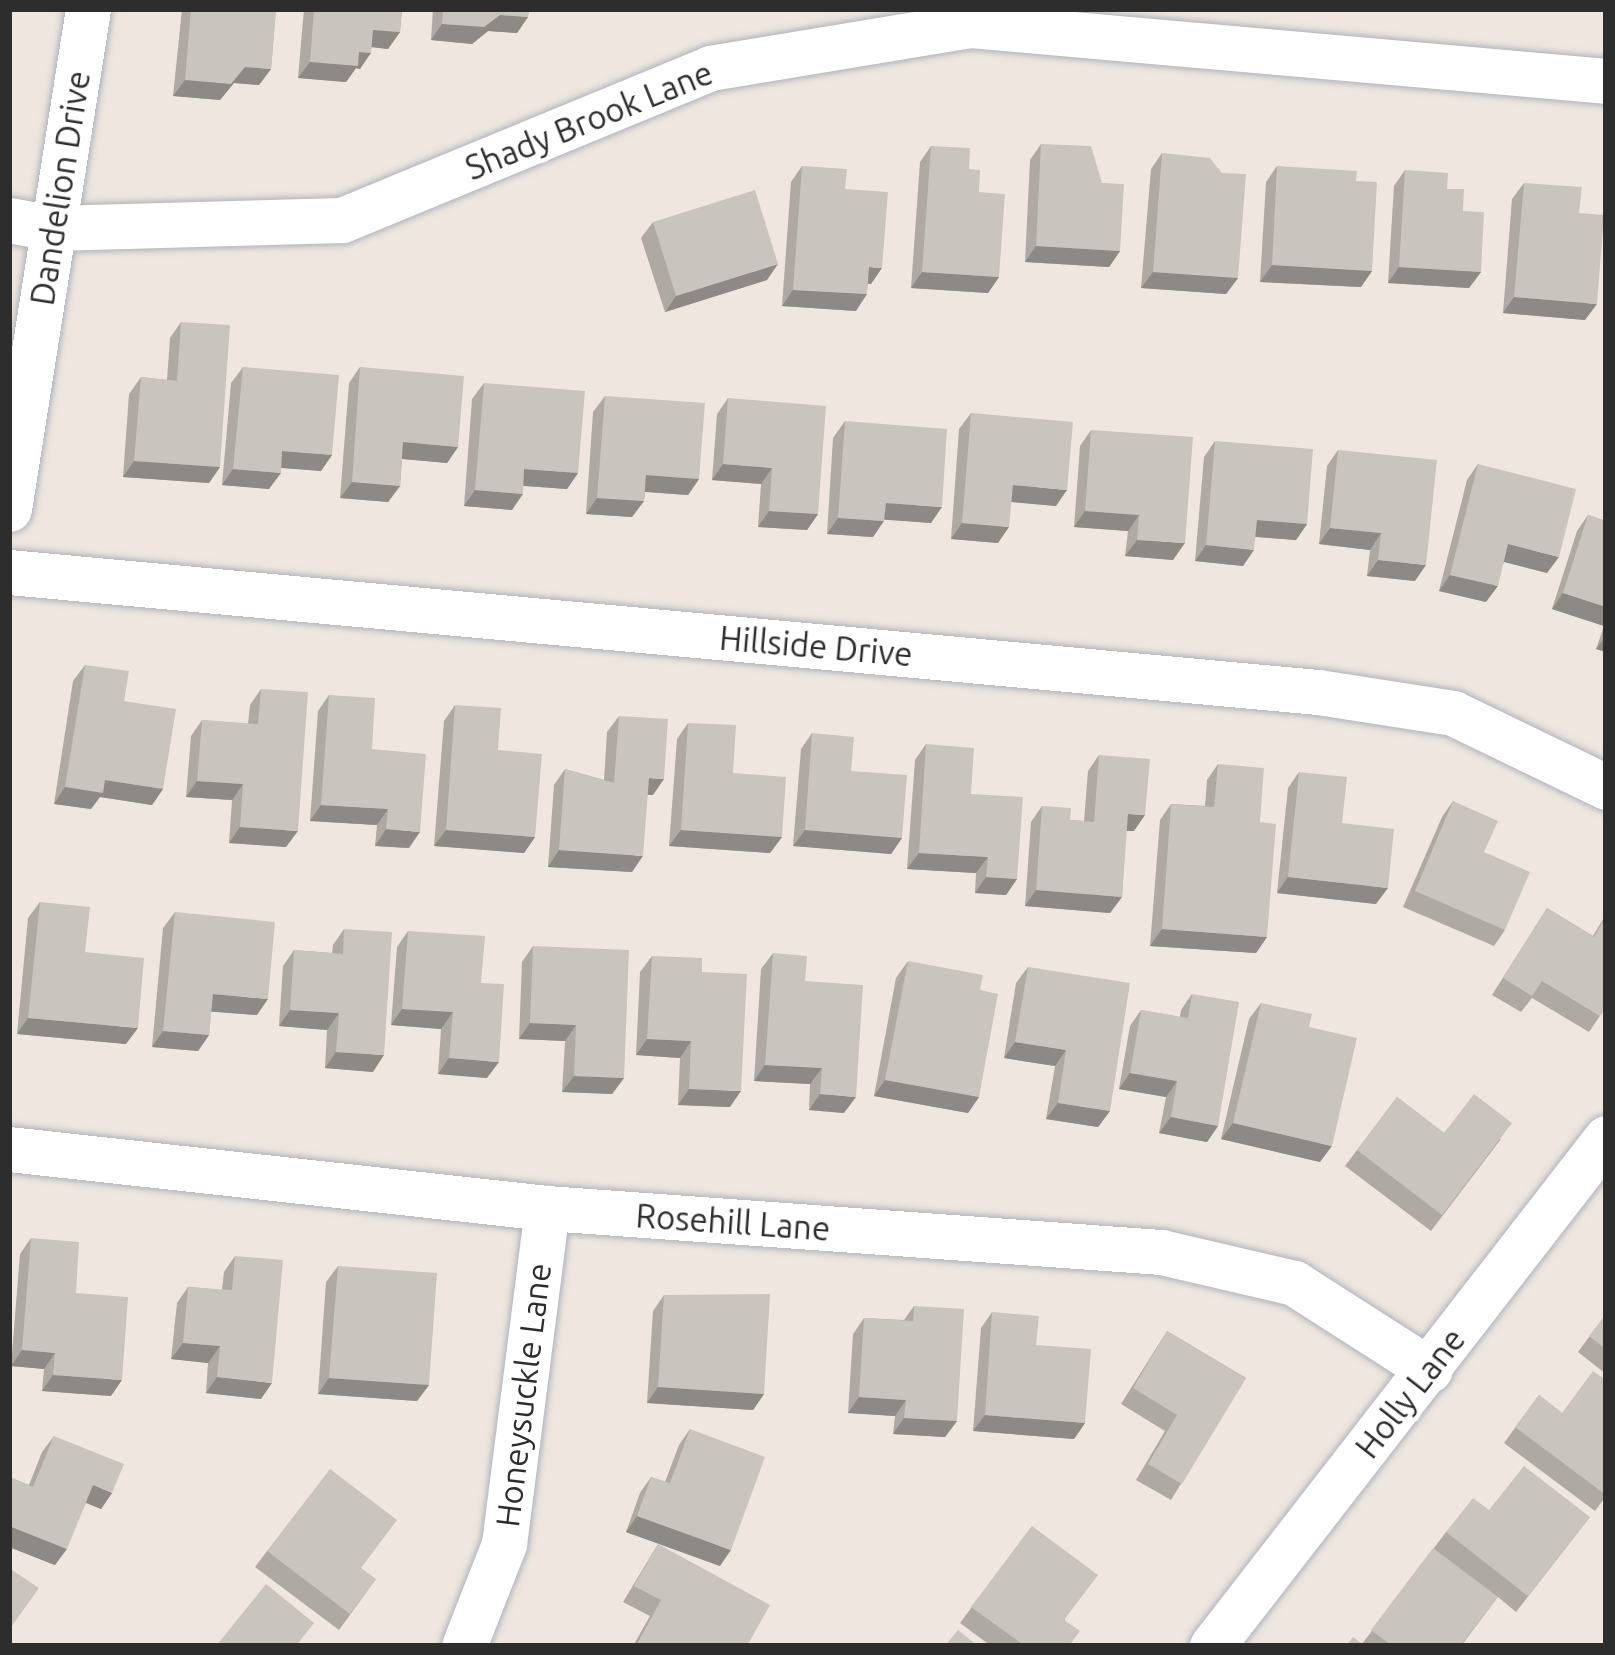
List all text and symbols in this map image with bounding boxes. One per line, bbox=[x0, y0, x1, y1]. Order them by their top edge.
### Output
street label: Shady Brook Lane bbox=[460, 52, 718, 188]
street label: Dandelion Drive bbox=[22, 68, 98, 308]
street label: Hillside Drive bbox=[718, 618, 914, 674]
street label: Rosehill Lane bbox=[634, 1195, 832, 1249]
street label: Honeysuckle Lane bbox=[487, 1261, 559, 1529]
street label: Holly Lane bbox=[1347, 1320, 1473, 1466]

